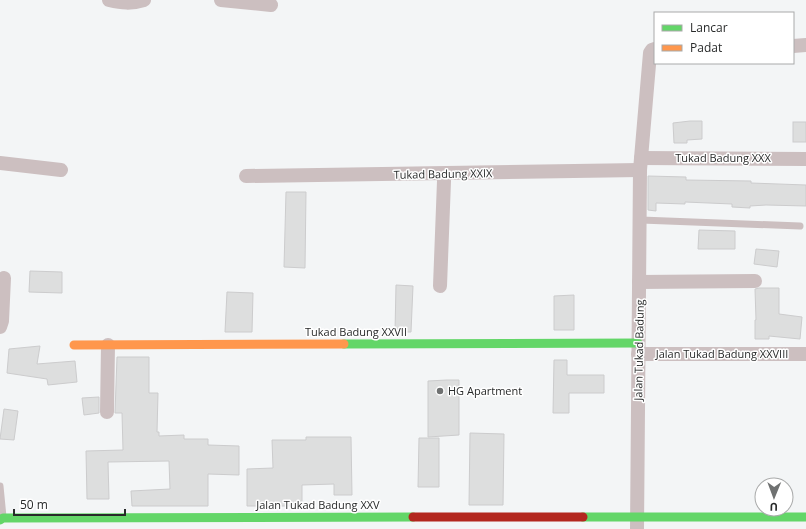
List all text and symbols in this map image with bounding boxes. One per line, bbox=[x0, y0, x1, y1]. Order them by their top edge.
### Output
legend bbox=[654, 12, 794, 64]
text: Lancar bbox=[690, 19, 728, 36]
text: Padat bbox=[690, 39, 722, 56]
street label: Tukad Badung XXX bbox=[675, 150, 771, 165]
street label: Tukad Badung XXIX bbox=[394, 165, 493, 182]
street label: Jalan Tukad Badung bbox=[630, 299, 647, 402]
street label: Tukad Badung XXVII bbox=[305, 324, 407, 339]
street label: Jalan Tukad Badung XXVIII bbox=[655, 346, 788, 361]
place label: HG Apartment bbox=[448, 383, 522, 398]
marker: HG Apartment bbox=[435, 386, 445, 396]
north arrow bbox=[754, 477, 794, 517]
scale bar bbox=[14, 491, 125, 517]
text: 50 m bbox=[20, 496, 48, 513]
street label: Jalan Tukad Badung XXV bbox=[255, 497, 380, 512]
text: U bbox=[770, 500, 778, 515]

